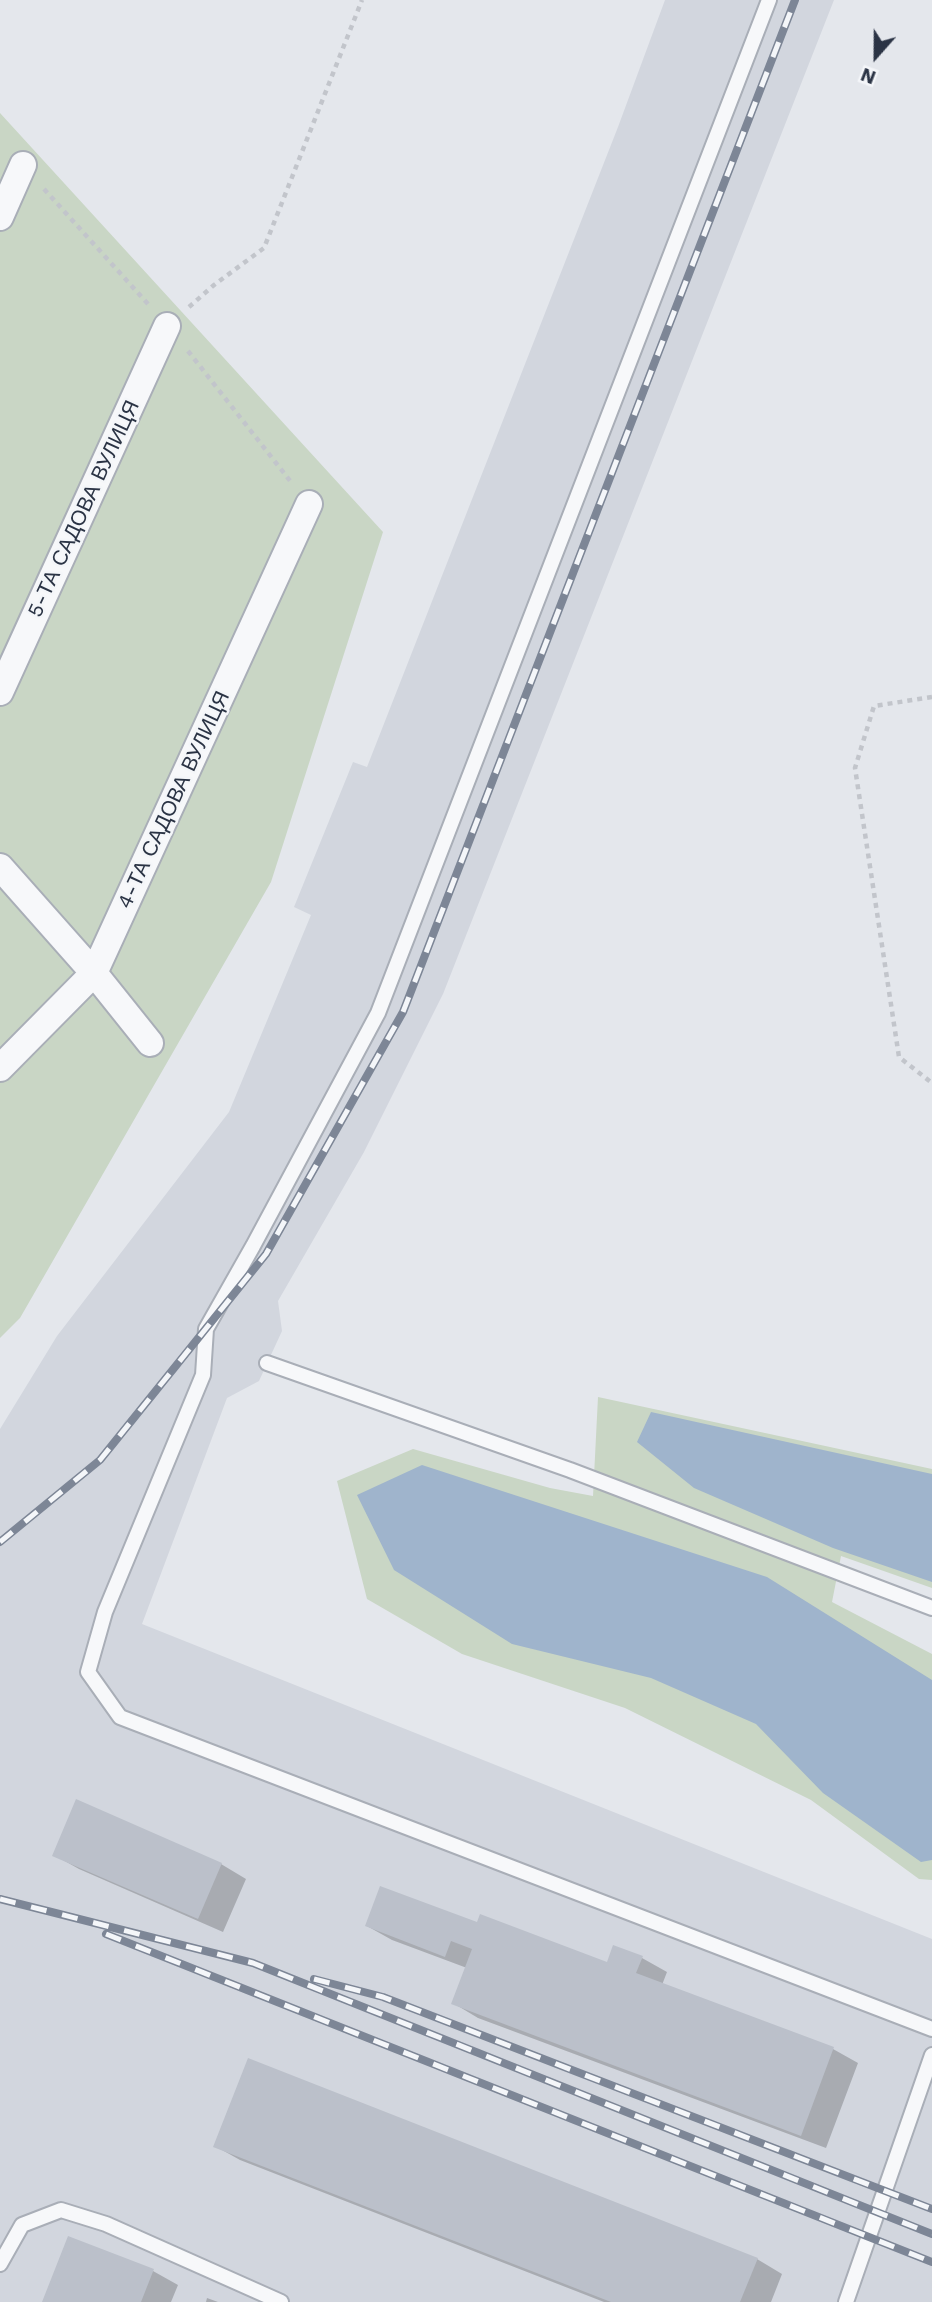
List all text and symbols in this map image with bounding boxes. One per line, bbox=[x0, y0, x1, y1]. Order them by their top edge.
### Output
north arrow bbox=[841, 21, 911, 91]
text: N bbox=[858, 63, 879, 89]
street label: 5-ТА САДОВА ВУЛИЦЯ bbox=[23, 397, 145, 621]
street label: 4-ТА САДОВА ВУЛИЦЯ bbox=[113, 687, 235, 913]

